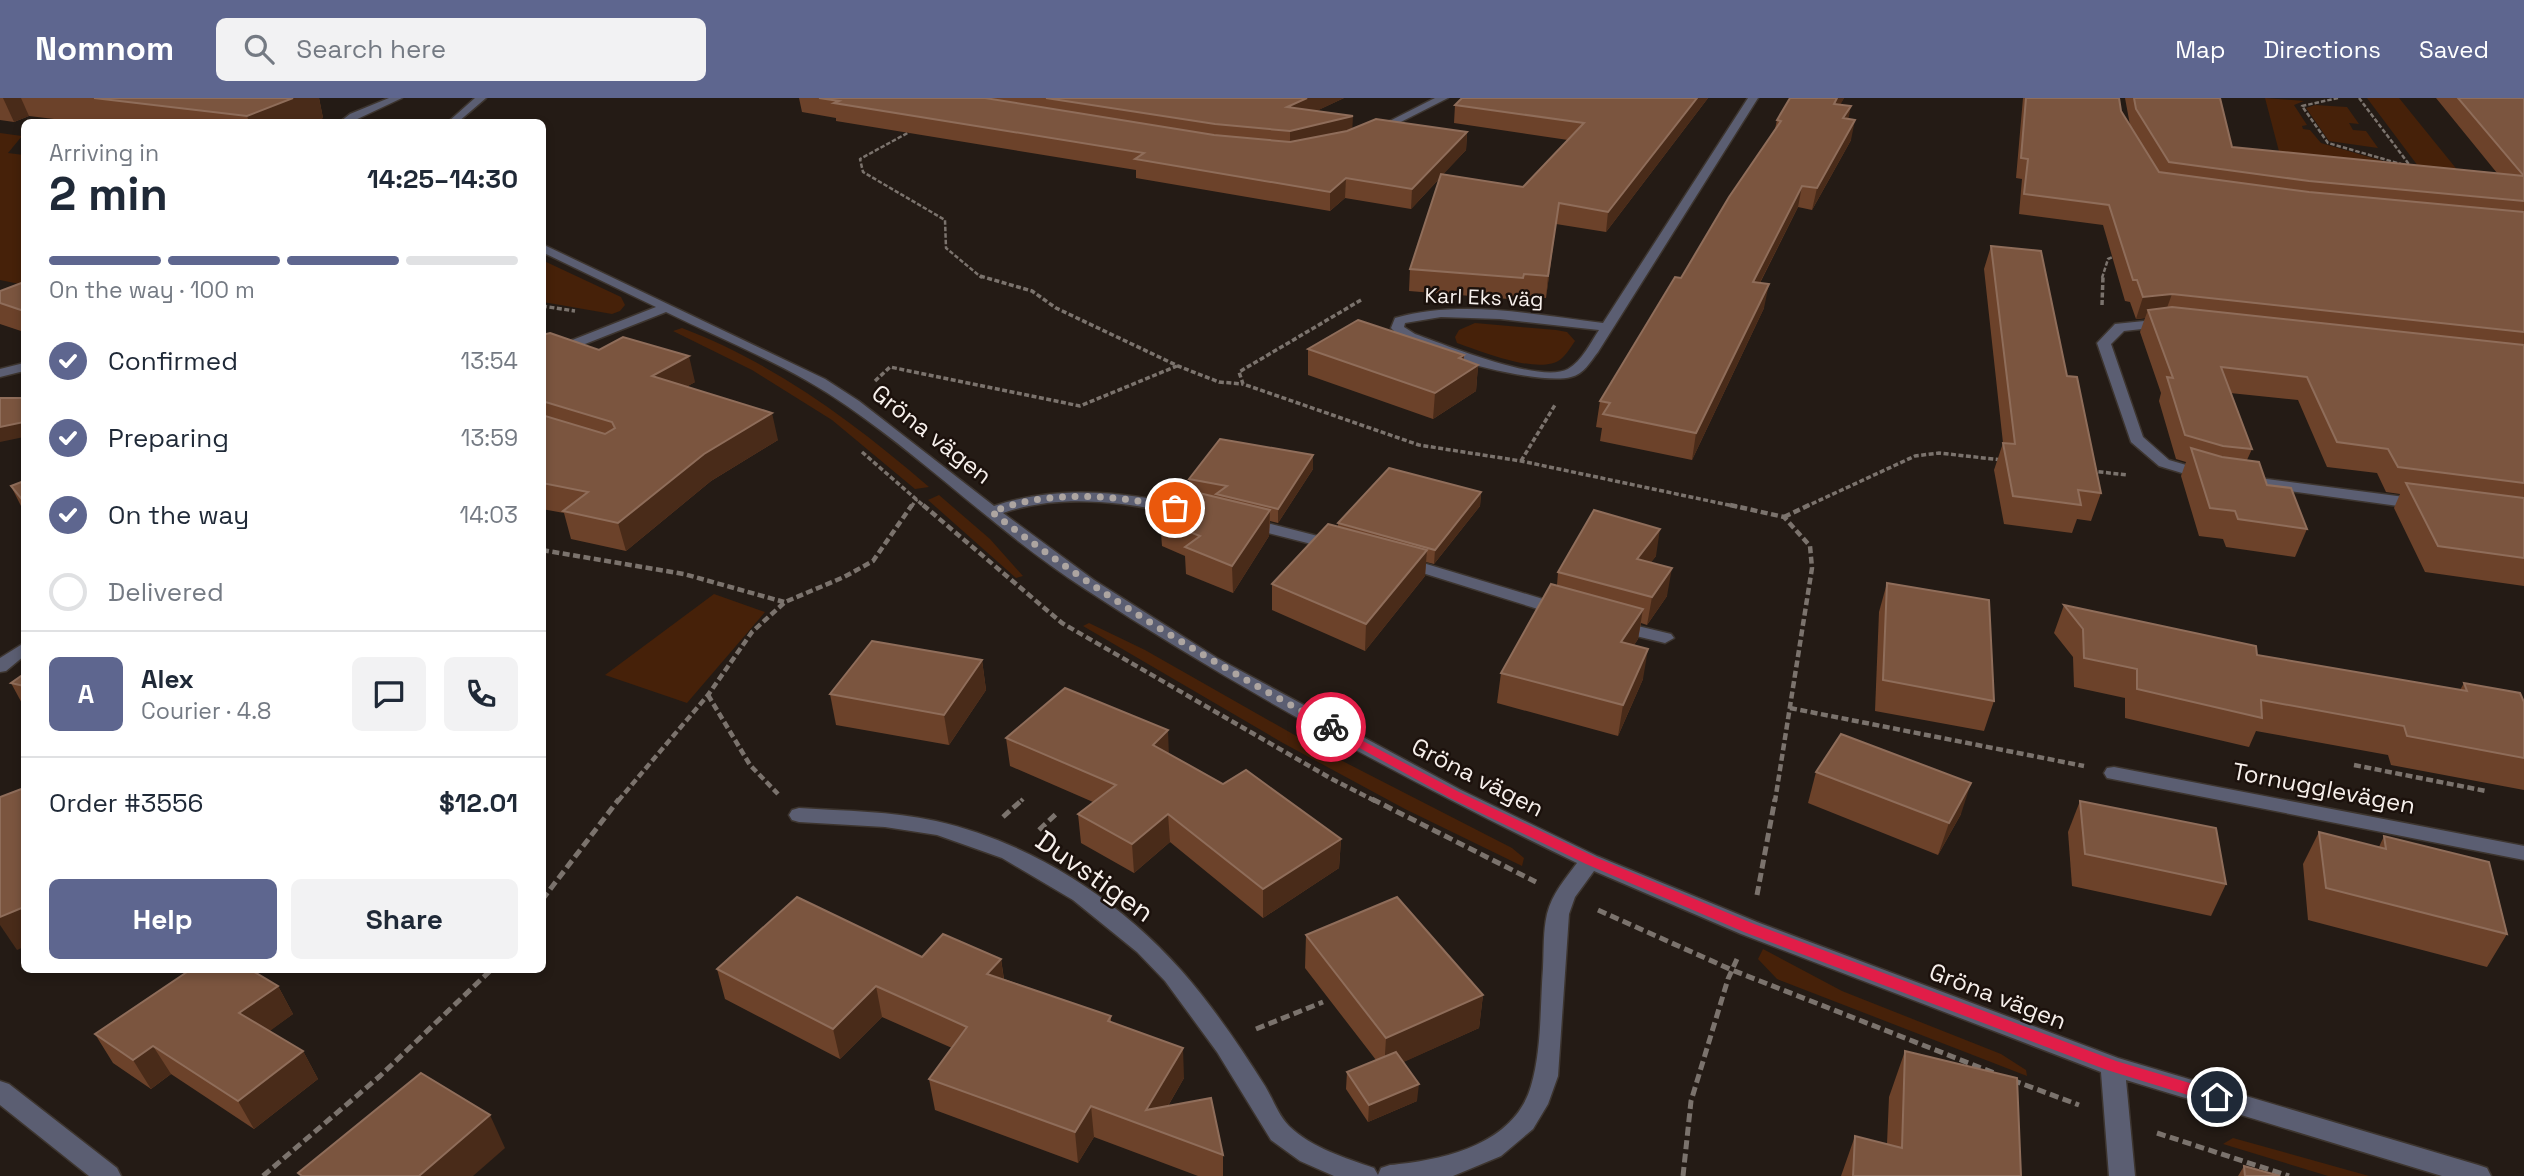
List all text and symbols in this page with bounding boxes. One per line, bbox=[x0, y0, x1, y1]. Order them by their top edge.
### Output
search box bbox=[216, 18, 706, 81]
text: Nomnom bbox=[35, 28, 174, 70]
icon: search bbox=[240, 30, 278, 68]
text: Search here bbox=[296, 32, 446, 66]
text: Map bbox=[2175, 34, 2225, 65]
text: Directions bbox=[2263, 34, 2381, 65]
text: Saved bbox=[2419, 34, 2489, 65]
text: Arriving in bbox=[49, 138, 159, 168]
text: 14:25–14:30 bbox=[367, 162, 518, 196]
text: 2 min bbox=[49, 165, 168, 223]
text: On the way · 100 m bbox=[49, 275, 255, 305]
street label: Karl Eks väg bbox=[1424, 281, 1544, 313]
icon: check bbox=[49, 342, 87, 380]
text: Confirmed bbox=[108, 344, 238, 378]
text: 13:54 bbox=[461, 346, 518, 376]
street label: Gröna vägen bbox=[866, 377, 998, 491]
icon: check bbox=[49, 419, 87, 457]
text: Preparing bbox=[108, 421, 229, 455]
text: 13:59 bbox=[461, 423, 518, 453]
pin bbox=[1145, 478, 1205, 538]
icon: bag bbox=[1156, 489, 1194, 527]
icon: check bbox=[49, 496, 87, 534]
text: On the way bbox=[108, 498, 249, 532]
text: 14:03 bbox=[460, 500, 518, 530]
text: Delivered bbox=[108, 575, 224, 609]
button: chat bbox=[352, 657, 426, 731]
button: phone bbox=[444, 657, 518, 731]
text: Alex bbox=[141, 662, 194, 696]
text: A bbox=[78, 677, 94, 711]
courier bbox=[1296, 692, 1366, 762]
text: Courier · 4.8 bbox=[141, 696, 271, 726]
icon: bike bbox=[1312, 708, 1350, 746]
street label: Gröna vägen bbox=[1407, 730, 1549, 824]
street label: Tornugglevägen bbox=[2230, 755, 2418, 821]
text: Order #3556 bbox=[49, 786, 203, 820]
text: $12.01 bbox=[439, 786, 518, 820]
street label: Duvstigen bbox=[1029, 822, 1161, 930]
button: Help bbox=[49, 879, 277, 959]
button: Share bbox=[291, 879, 518, 959]
street label: Gröna vägen bbox=[1925, 956, 2071, 1036]
pin bbox=[2187, 1067, 2247, 1127]
icon: home bbox=[2198, 1078, 2236, 1116]

